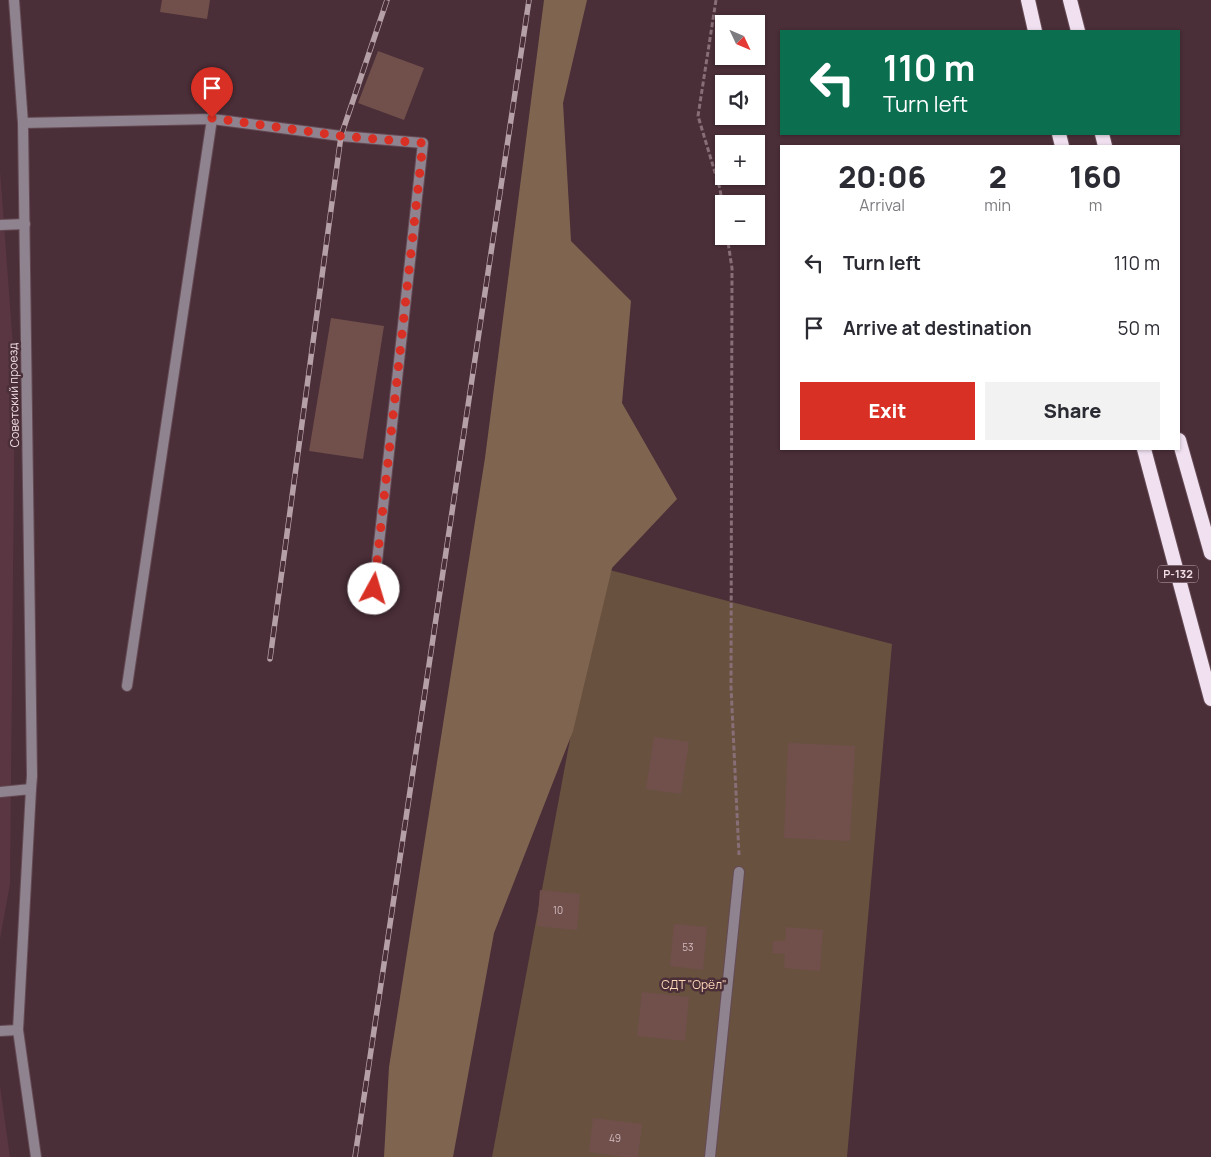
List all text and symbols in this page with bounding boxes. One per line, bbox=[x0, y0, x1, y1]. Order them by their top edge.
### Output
north arrow bbox=[715, 15, 765, 65]
map controls bbox=[715, 15, 765, 245]
text: 110 m bbox=[883, 44, 975, 92]
icon: left bbox=[800, 50, 865, 115]
pin bbox=[191, 67, 233, 118]
icon: arrive bbox=[198, 74, 226, 102]
button: sound bbox=[715, 75, 765, 125]
text: Turn left bbox=[883, 89, 968, 119]
button: + bbox=[715, 135, 765, 185]
text: 20:06 bbox=[838, 156, 926, 197]
text: 2 bbox=[989, 156, 1007, 197]
text: 160 bbox=[1069, 156, 1122, 197]
text: Arrival bbox=[859, 194, 905, 216]
text: min bbox=[984, 194, 1011, 216]
text: m bbox=[1089, 194, 1102, 216]
button: − bbox=[715, 195, 765, 245]
icon: left bbox=[800, 249, 828, 277]
text: Turn left bbox=[843, 250, 921, 276]
text: 110 m bbox=[1114, 250, 1160, 276]
icon: arrive bbox=[800, 314, 828, 342]
text: Arrive at destination bbox=[843, 315, 1032, 341]
text: 50 m bbox=[1118, 315, 1160, 341]
street label: Советский проезд bbox=[4, 343, 23, 448]
button: Exit bbox=[800, 382, 975, 440]
button: Share bbox=[985, 382, 1160, 440]
position arrow bbox=[347, 562, 399, 614]
road number: Р-132 bbox=[1158, 566, 1198, 582]
house number: 10 bbox=[553, 903, 563, 917]
house number: 53 bbox=[682, 940, 694, 954]
park label: СДТ "Орёл" bbox=[661, 976, 727, 993]
house number: 49 bbox=[609, 1131, 621, 1145]

